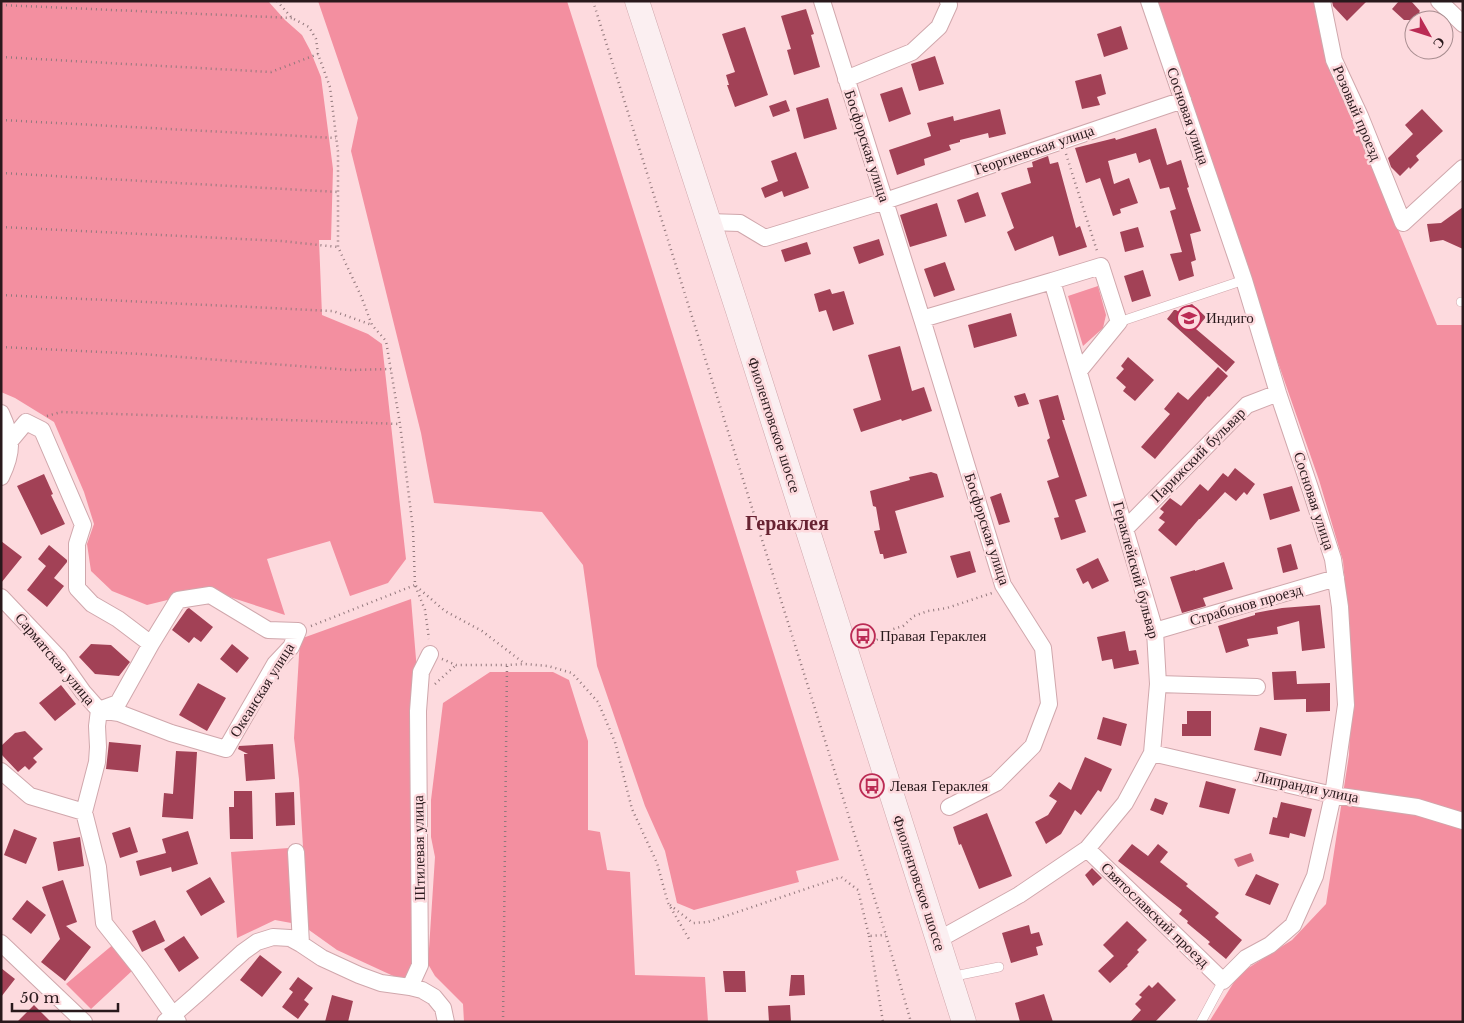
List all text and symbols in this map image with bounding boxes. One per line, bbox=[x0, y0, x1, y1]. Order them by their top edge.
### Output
north arrow bbox=[1404, 10, 1454, 60]
text: С bbox=[1429, 34, 1449, 53]
street label: Розовый проезд bbox=[1329, 62, 1386, 164]
street label: Сосновая улица bbox=[1163, 65, 1214, 167]
street label: Босфорская улица bbox=[840, 87, 895, 205]
street label: Георгиевская улица bbox=[971, 120, 1097, 179]
school or university icon: Индиго bbox=[1176, 305, 1202, 331]
place label: Индиго bbox=[1206, 308, 1254, 327]
street label: Фиолентовское шоссе bbox=[744, 355, 805, 495]
street label: Парижский бульвар bbox=[1146, 403, 1249, 506]
street label: Сосновая улица bbox=[1290, 449, 1339, 553]
street label: Босфорская улица bbox=[960, 470, 1015, 588]
street label: Гераклейский бульвар bbox=[1109, 499, 1164, 641]
district label: Гераклея bbox=[745, 511, 829, 535]
street label: Страбонов проезд bbox=[1187, 579, 1305, 630]
street label: Сарматская улица bbox=[11, 609, 100, 709]
bus stop icon: Правая Гераклея bbox=[850, 623, 876, 649]
place label: Правая Гераклея bbox=[880, 626, 987, 645]
street label: Океанская улица bbox=[225, 639, 298, 741]
street label: Липранди улица bbox=[1254, 766, 1361, 807]
bus stop icon: Левая Гераклея bbox=[859, 773, 885, 799]
place label: Левая Гераклея bbox=[890, 776, 988, 795]
street label: Штилевая улица bbox=[408, 795, 429, 901]
street label: Фиолентовское шоссе bbox=[889, 813, 950, 953]
street label: Святославский проезд bbox=[1097, 858, 1214, 972]
scale bar bbox=[12, 980, 119, 1012]
text: 50 m bbox=[20, 988, 60, 1007]

